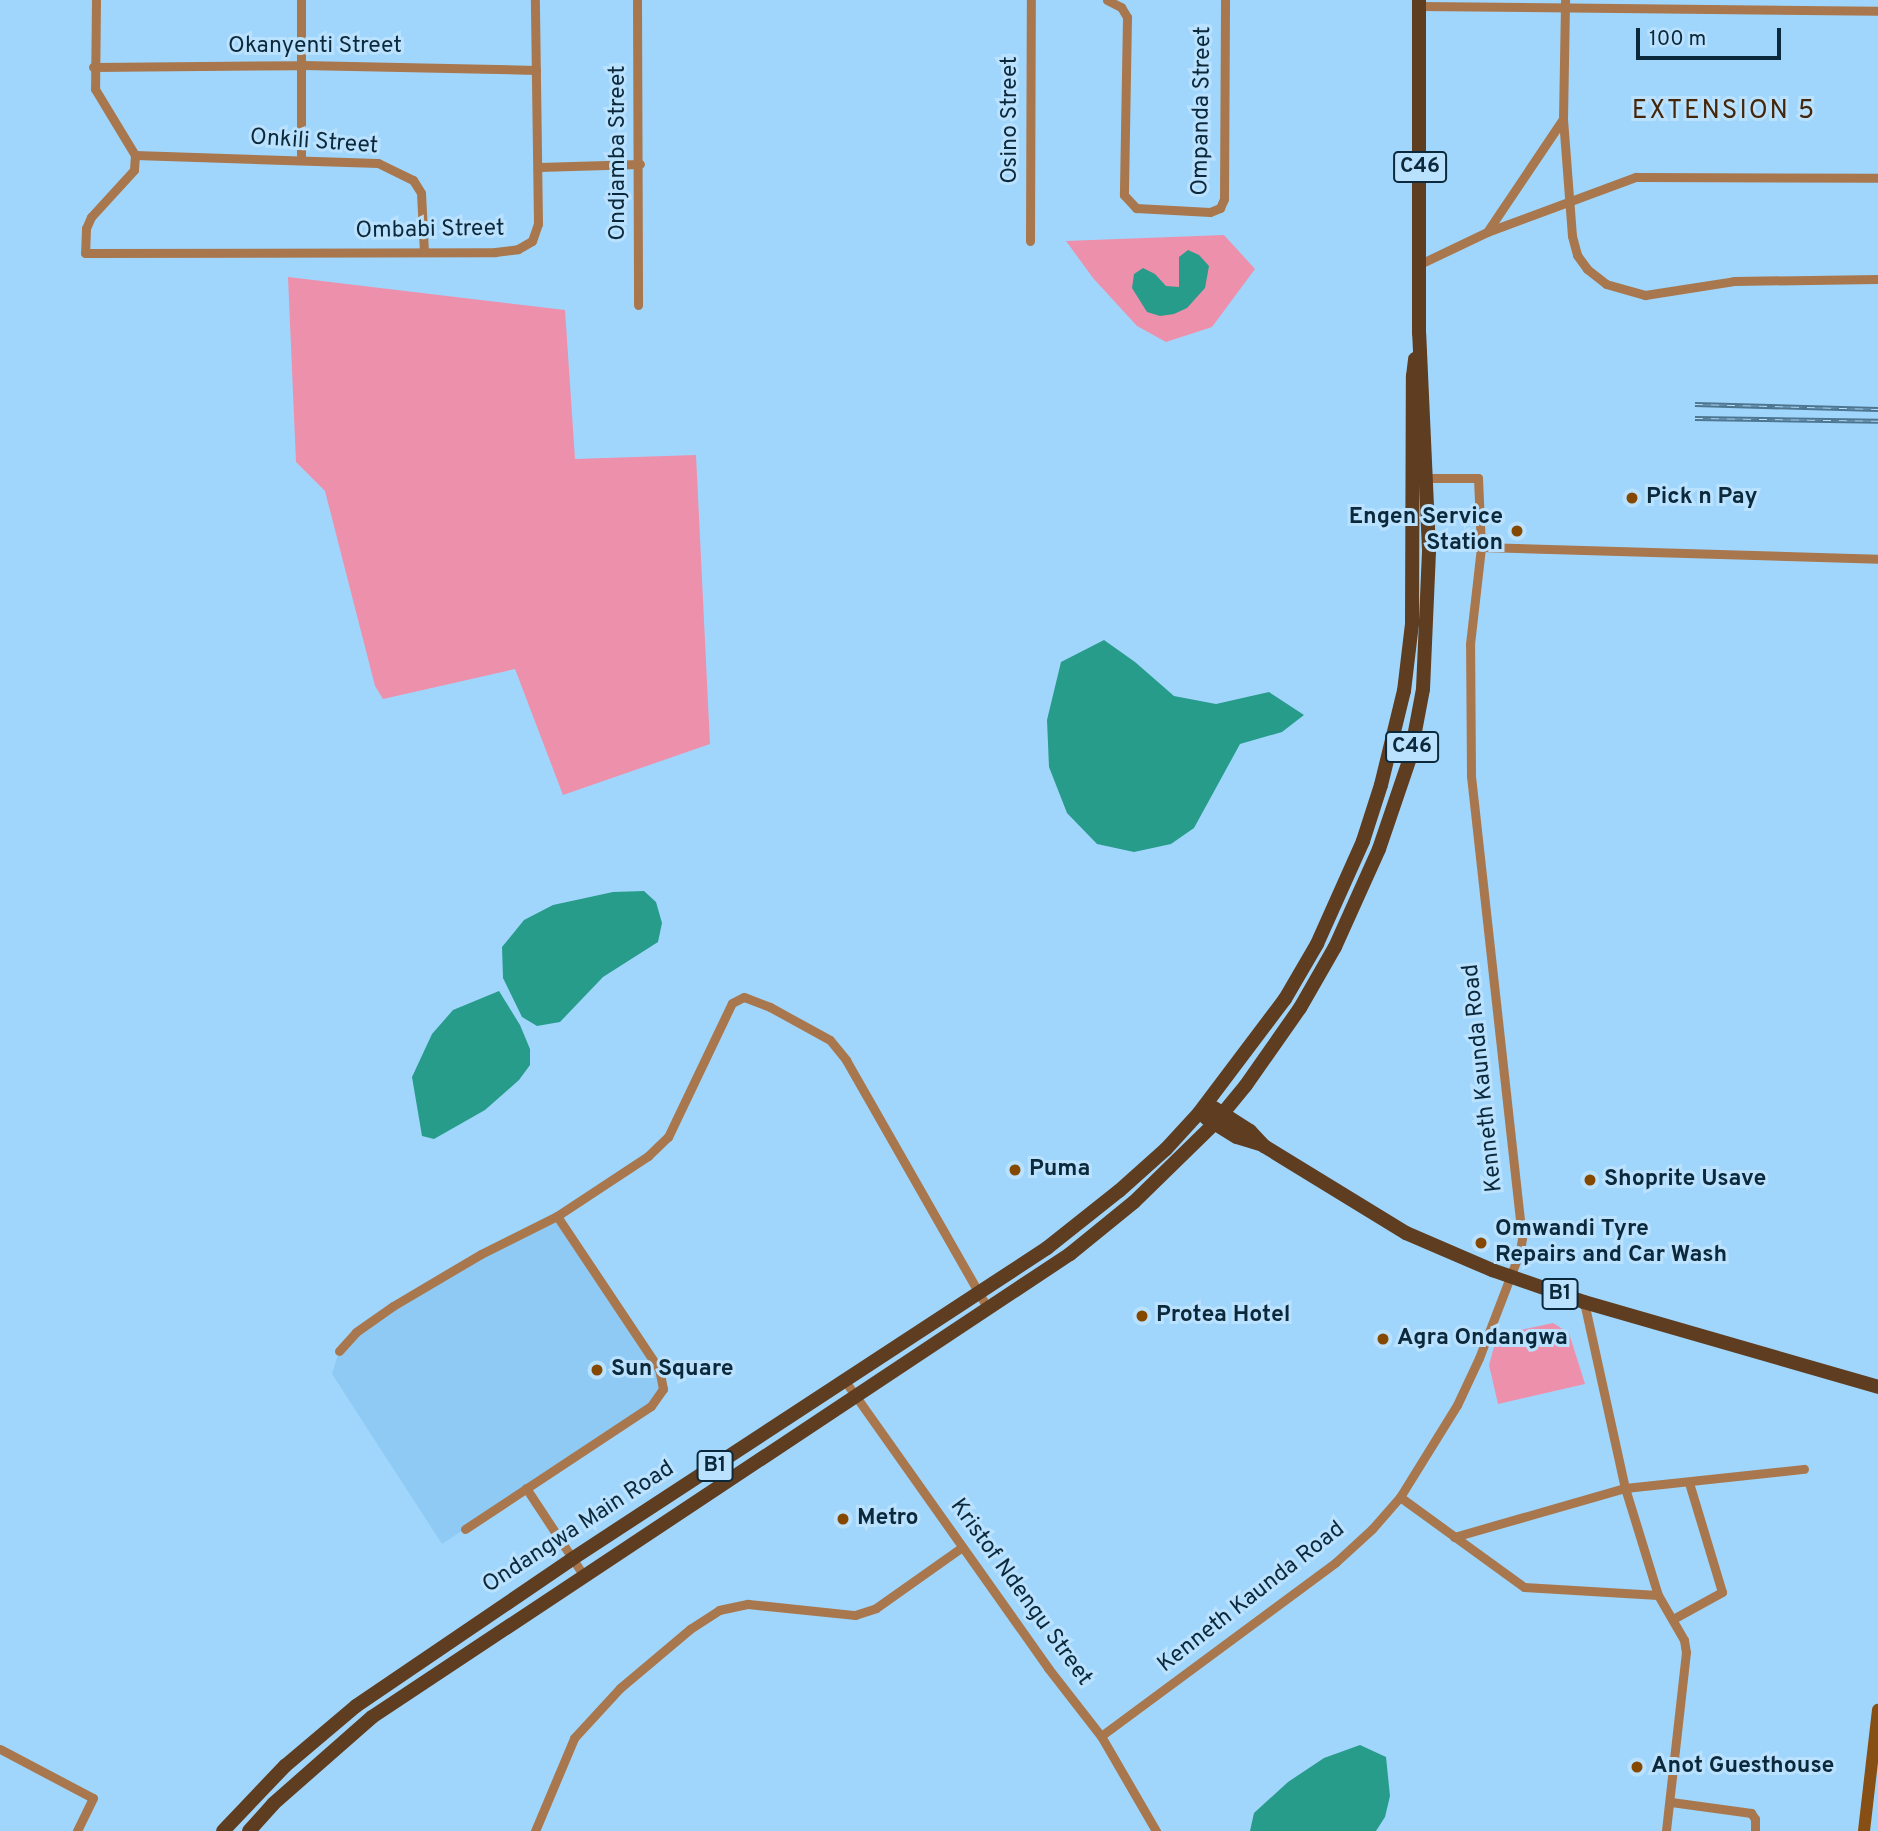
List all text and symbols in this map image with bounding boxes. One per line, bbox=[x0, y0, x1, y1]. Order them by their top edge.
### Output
scale bar bbox=[1640, 14, 1785, 58]
street label: Ompanda Street bbox=[1188, 26, 1218, 196]
text: 100 m bbox=[1649, 26, 1706, 53]
street label: Okanyenti Street bbox=[228, 33, 402, 61]
street label: Osino Street bbox=[997, 56, 1025, 184]
street label: Ondjamba Street bbox=[605, 65, 633, 241]
district label: EXTENSION 5 bbox=[1633, 96, 1815, 128]
street label: Onkili Street bbox=[249, 125, 379, 161]
road number: C46 bbox=[1392, 150, 1448, 184]
street label: Ombabi Street bbox=[355, 216, 505, 246]
place label: Pick n Pay bbox=[1646, 484, 1757, 512]
marker: Pick n Pay bbox=[1624, 490, 1640, 506]
place label: Engen Service Station bbox=[1349, 504, 1503, 558]
marker: Engen Service Station bbox=[1509, 523, 1525, 539]
road number: C46 bbox=[1384, 730, 1440, 764]
street label: Kenneth Kaunda Road bbox=[1458, 962, 1510, 1194]
place label: Puma bbox=[1029, 1156, 1090, 1184]
marker: Puma bbox=[1007, 1162, 1023, 1178]
place label: Shoprite Usave bbox=[1604, 1166, 1766, 1194]
marker: Shoprite Usave bbox=[1582, 1172, 1598, 1188]
place label: Omwandi Tyre Repairs and Car Wash bbox=[1495, 1216, 1727, 1270]
marker: Omwandi Tyre Repairs and Car Wash bbox=[1473, 1235, 1489, 1251]
road number: B1 bbox=[1541, 1276, 1579, 1312]
place label: Protea Hotel bbox=[1156, 1302, 1290, 1330]
marker: Protea Hotel bbox=[1134, 1308, 1150, 1324]
place label: Agra Ondangwa bbox=[1397, 1325, 1568, 1353]
marker: Agra Ondangwa bbox=[1375, 1331, 1391, 1347]
place label: Sun Square bbox=[611, 1356, 733, 1384]
marker: Sun Square bbox=[589, 1362, 605, 1378]
road number: B1 bbox=[696, 1448, 734, 1484]
street label: Ondangwa Main Road bbox=[478, 1456, 680, 1600]
street label: Kristof Ndengu Street bbox=[943, 1494, 1097, 1692]
place label: Metro bbox=[857, 1505, 918, 1533]
marker: Metro bbox=[835, 1511, 851, 1527]
street label: Kenneth Kaunda Road bbox=[1153, 1516, 1351, 1680]
place label: Anot Guesthouse bbox=[1651, 1753, 1834, 1781]
marker: Anot Guesthouse bbox=[1629, 1759, 1645, 1775]

